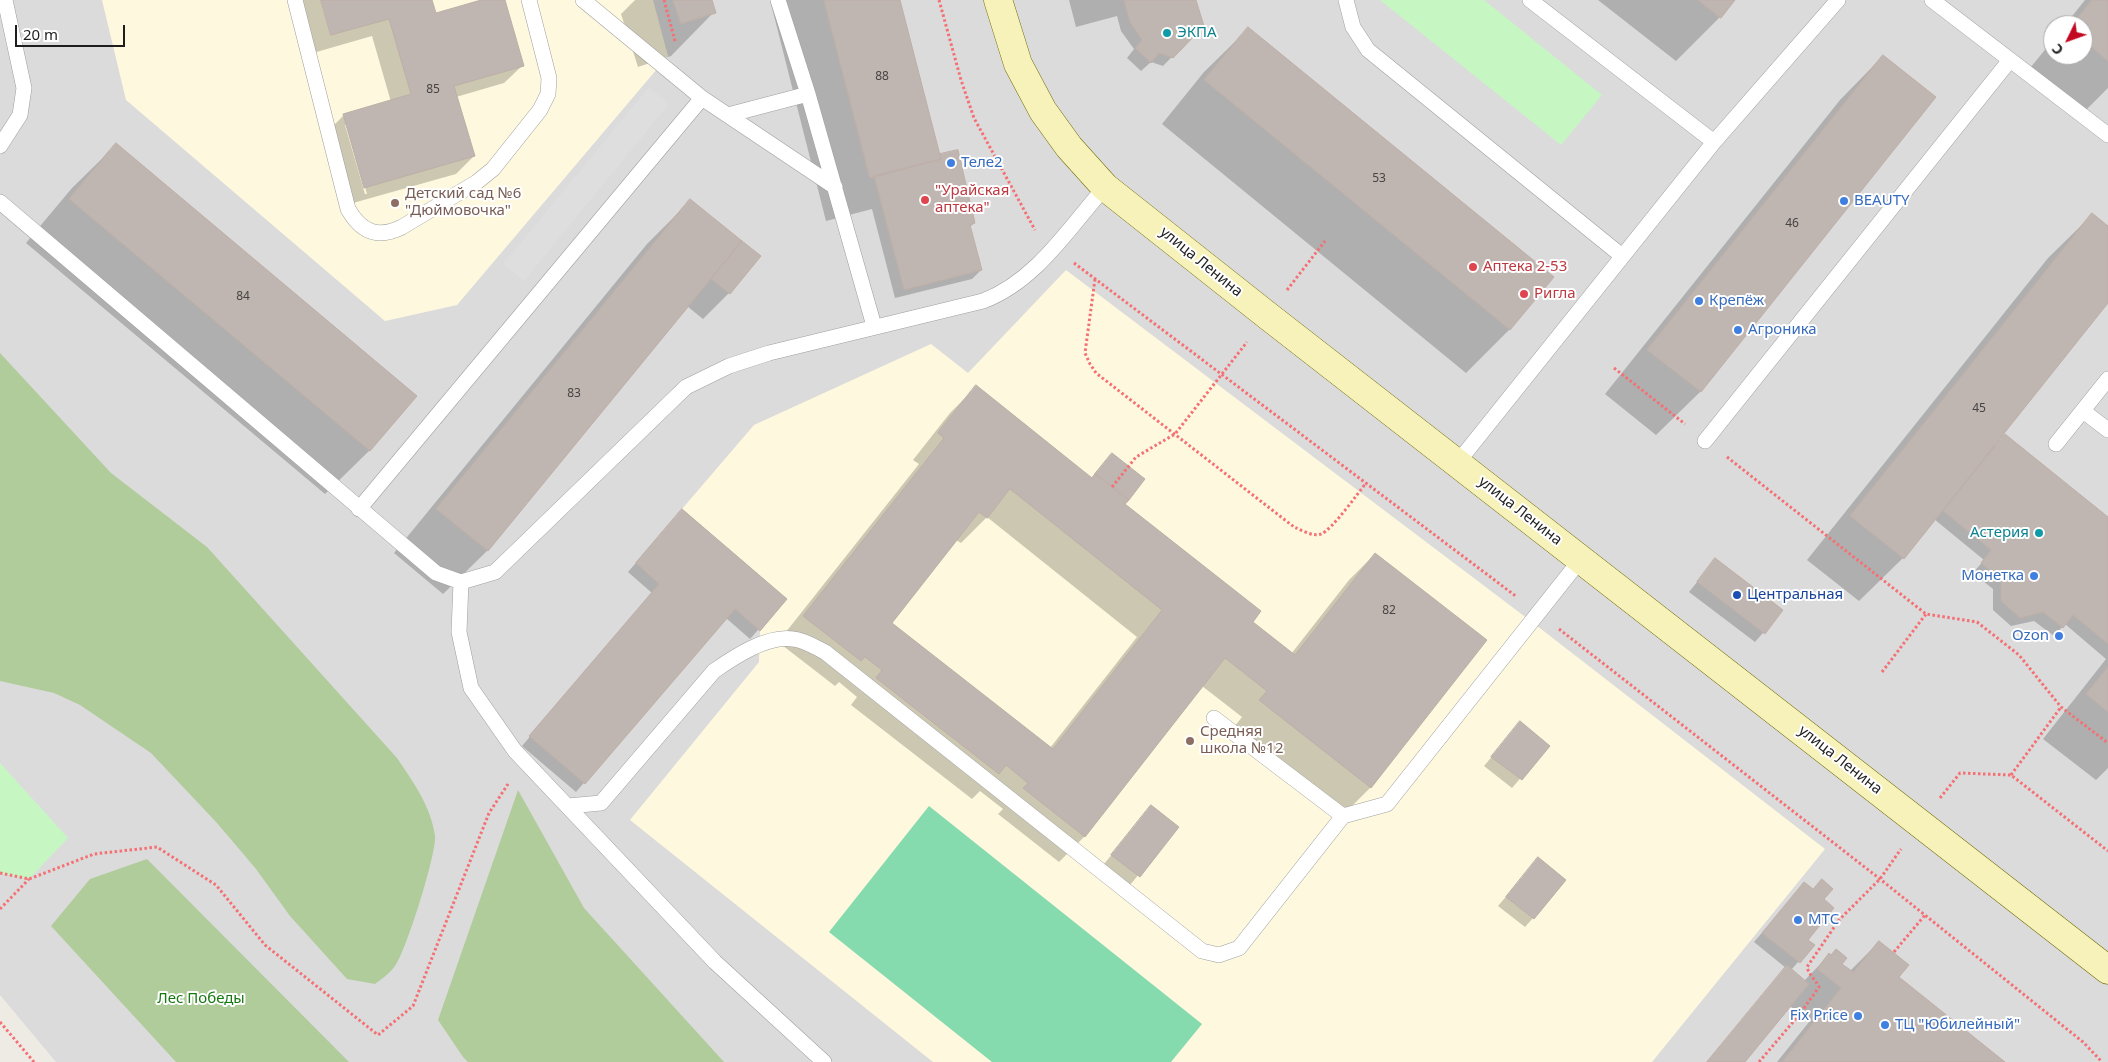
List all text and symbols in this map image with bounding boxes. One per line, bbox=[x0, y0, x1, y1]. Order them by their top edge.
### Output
scale bar bbox=[18, 15, 128, 47]
north arrow bbox=[2043, 15, 2093, 65]
text: 20 m bbox=[23, 24, 58, 44]
place label: ЭКПА bbox=[1177, 24, 1217, 42]
marker: ЭКПА bbox=[1161, 27, 1173, 39]
text: С bbox=[2047, 40, 2067, 59]
house number: 88 bbox=[875, 70, 889, 84]
house number: 85 bbox=[426, 83, 440, 97]
place label: Теле2 bbox=[961, 154, 1003, 172]
marker: Теле2 bbox=[945, 157, 957, 169]
house number: 53 bbox=[1372, 172, 1386, 186]
place label: "Урайская аптека" bbox=[935, 182, 1009, 217]
place label: Детский сад №6 "Дюймовочка" bbox=[405, 185, 521, 220]
place label: BEAUTY bbox=[1854, 192, 1909, 210]
marker: "Урайская аптека" bbox=[919, 194, 931, 206]
marker: BEAUTY bbox=[1838, 195, 1850, 207]
marker: Детский сад №6 "Дюймовочка" bbox=[389, 197, 401, 209]
house number: 46 bbox=[1785, 217, 1799, 231]
street label: улица Ленина bbox=[1156, 223, 1246, 301]
place label: Аптека 2-53 bbox=[1483, 258, 1567, 276]
marker: Аптека 2-53 bbox=[1467, 261, 1479, 273]
place label: Ригла bbox=[1534, 285, 1576, 303]
marker: Ригла bbox=[1518, 288, 1530, 300]
house number: 84 bbox=[236, 290, 250, 304]
place label: Крепёж bbox=[1709, 292, 1764, 310]
marker: Крепёж bbox=[1693, 295, 1705, 307]
place label: Агроника bbox=[1748, 321, 1817, 339]
marker: Агроника bbox=[1732, 324, 1744, 336]
house number: 83 bbox=[567, 387, 581, 401]
house number: 45 bbox=[1972, 402, 1986, 416]
street label: улица Ленина bbox=[1475, 473, 1565, 549]
place label: Астерия bbox=[1970, 524, 2029, 542]
marker: Астерия bbox=[2033, 527, 2045, 539]
place label: Монетка bbox=[1961, 567, 2024, 585]
marker: Монетка bbox=[2028, 570, 2040, 582]
place label: Центральная bbox=[1747, 586, 1843, 604]
marker: Центральная bbox=[1731, 589, 1743, 601]
house number: 82 bbox=[1382, 604, 1396, 618]
place label: Ozon bbox=[2012, 627, 2049, 645]
marker: Ozon bbox=[2053, 630, 2065, 642]
street label: улица Ленина bbox=[1795, 722, 1885, 798]
place label: Средняя школа №12 bbox=[1200, 723, 1283, 758]
marker: Средняя школа №12 bbox=[1184, 735, 1196, 747]
place label: МТС bbox=[1808, 911, 1839, 929]
marker: МТС bbox=[1792, 914, 1804, 926]
park label: Лес Победы bbox=[157, 990, 245, 1008]
place label: Fix Price bbox=[1790, 1007, 1848, 1025]
marker: Fix Price bbox=[1852, 1010, 1864, 1022]
place label: ТЦ "Юбилейный" bbox=[1895, 1016, 2020, 1034]
marker: ТЦ "Юбилейный" bbox=[1879, 1019, 1891, 1031]

